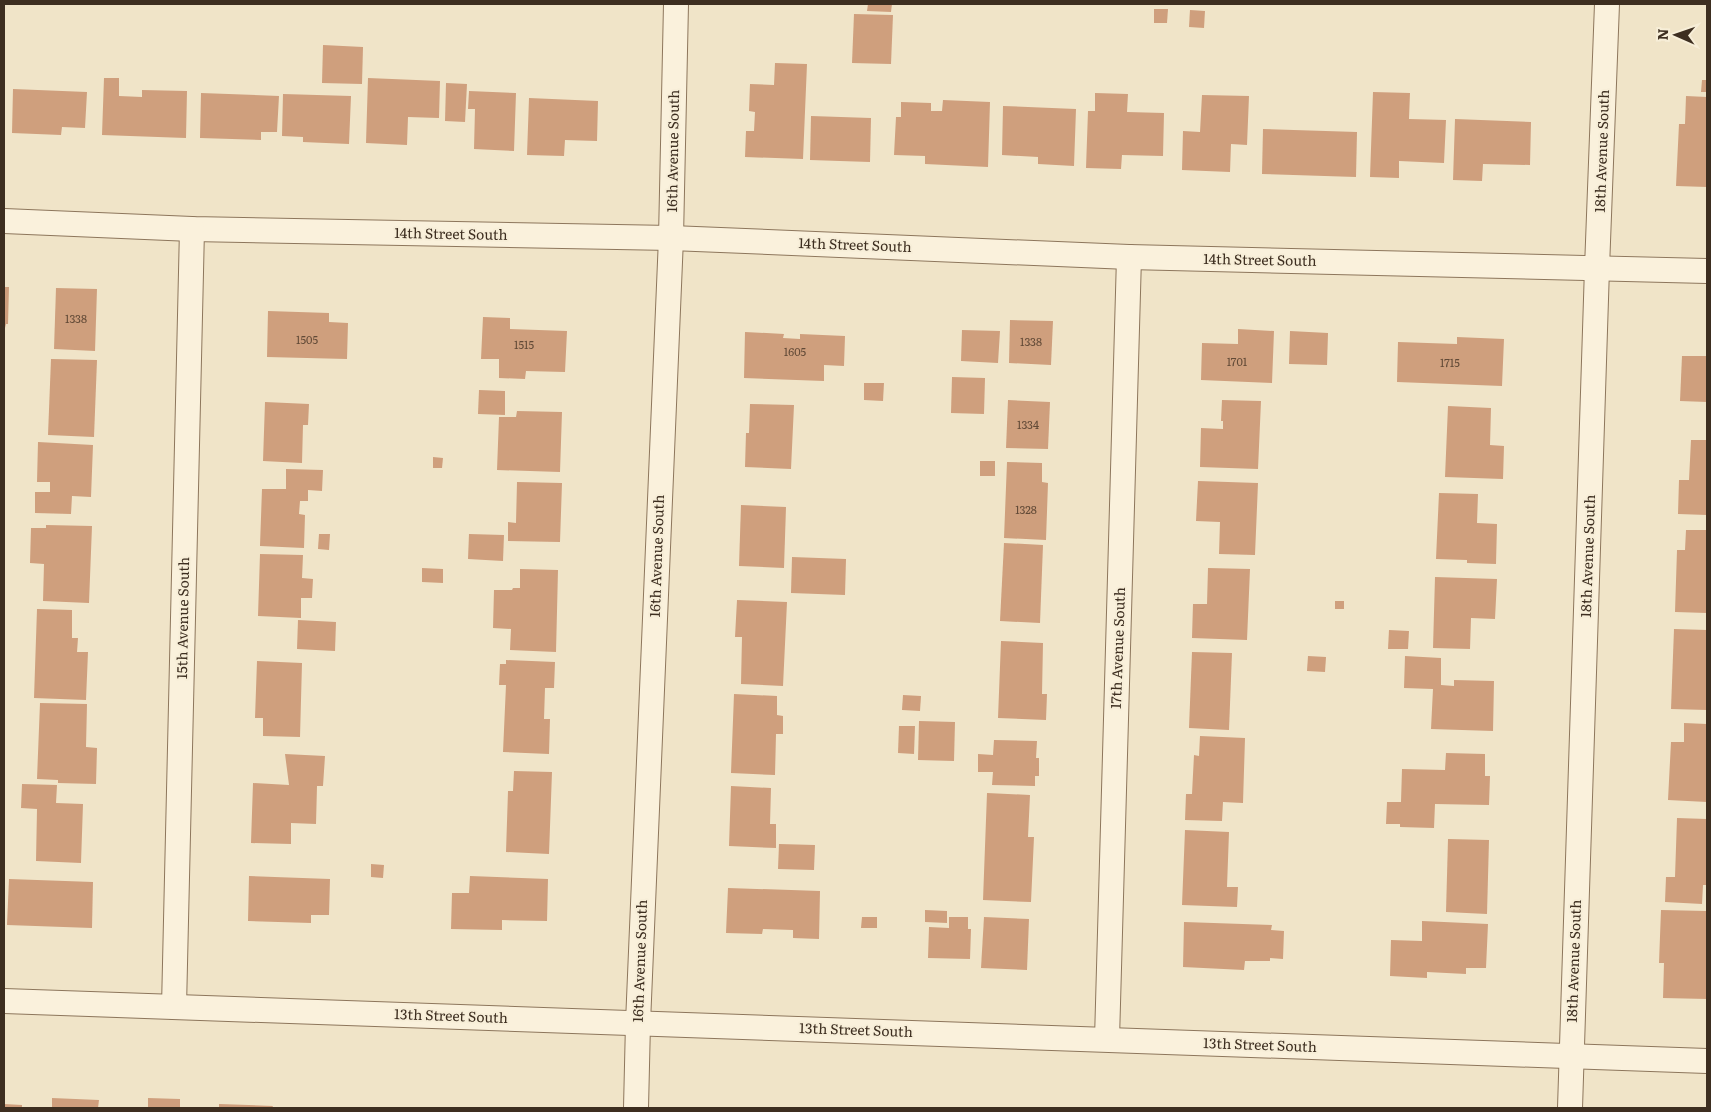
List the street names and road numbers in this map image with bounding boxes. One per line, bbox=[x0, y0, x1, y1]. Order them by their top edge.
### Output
street label: 16th Avenue South bbox=[661, 89, 683, 213]
street label: 18th Avenue South bbox=[1589, 89, 1613, 213]
street label: 14th Street South bbox=[394, 222, 508, 244]
street label: 14th Street South bbox=[798, 232, 912, 256]
street label: 14th Street South bbox=[1203, 248, 1317, 270]
street label: 16th Avenue South bbox=[644, 494, 668, 618]
street label: 18th Avenue South bbox=[1575, 494, 1599, 618]
street label: 15th Avenue South bbox=[171, 557, 193, 679]
street label: 17th Avenue South bbox=[1105, 587, 1129, 709]
street label: 16th Avenue South bbox=[627, 899, 651, 1023]
street label: 18th Avenue South bbox=[1561, 899, 1585, 1023]
street label: 13th Street South bbox=[394, 1003, 508, 1027]
street label: 13th Street South bbox=[799, 1017, 913, 1041]
street label: 13th Street South bbox=[1203, 1032, 1317, 1056]

